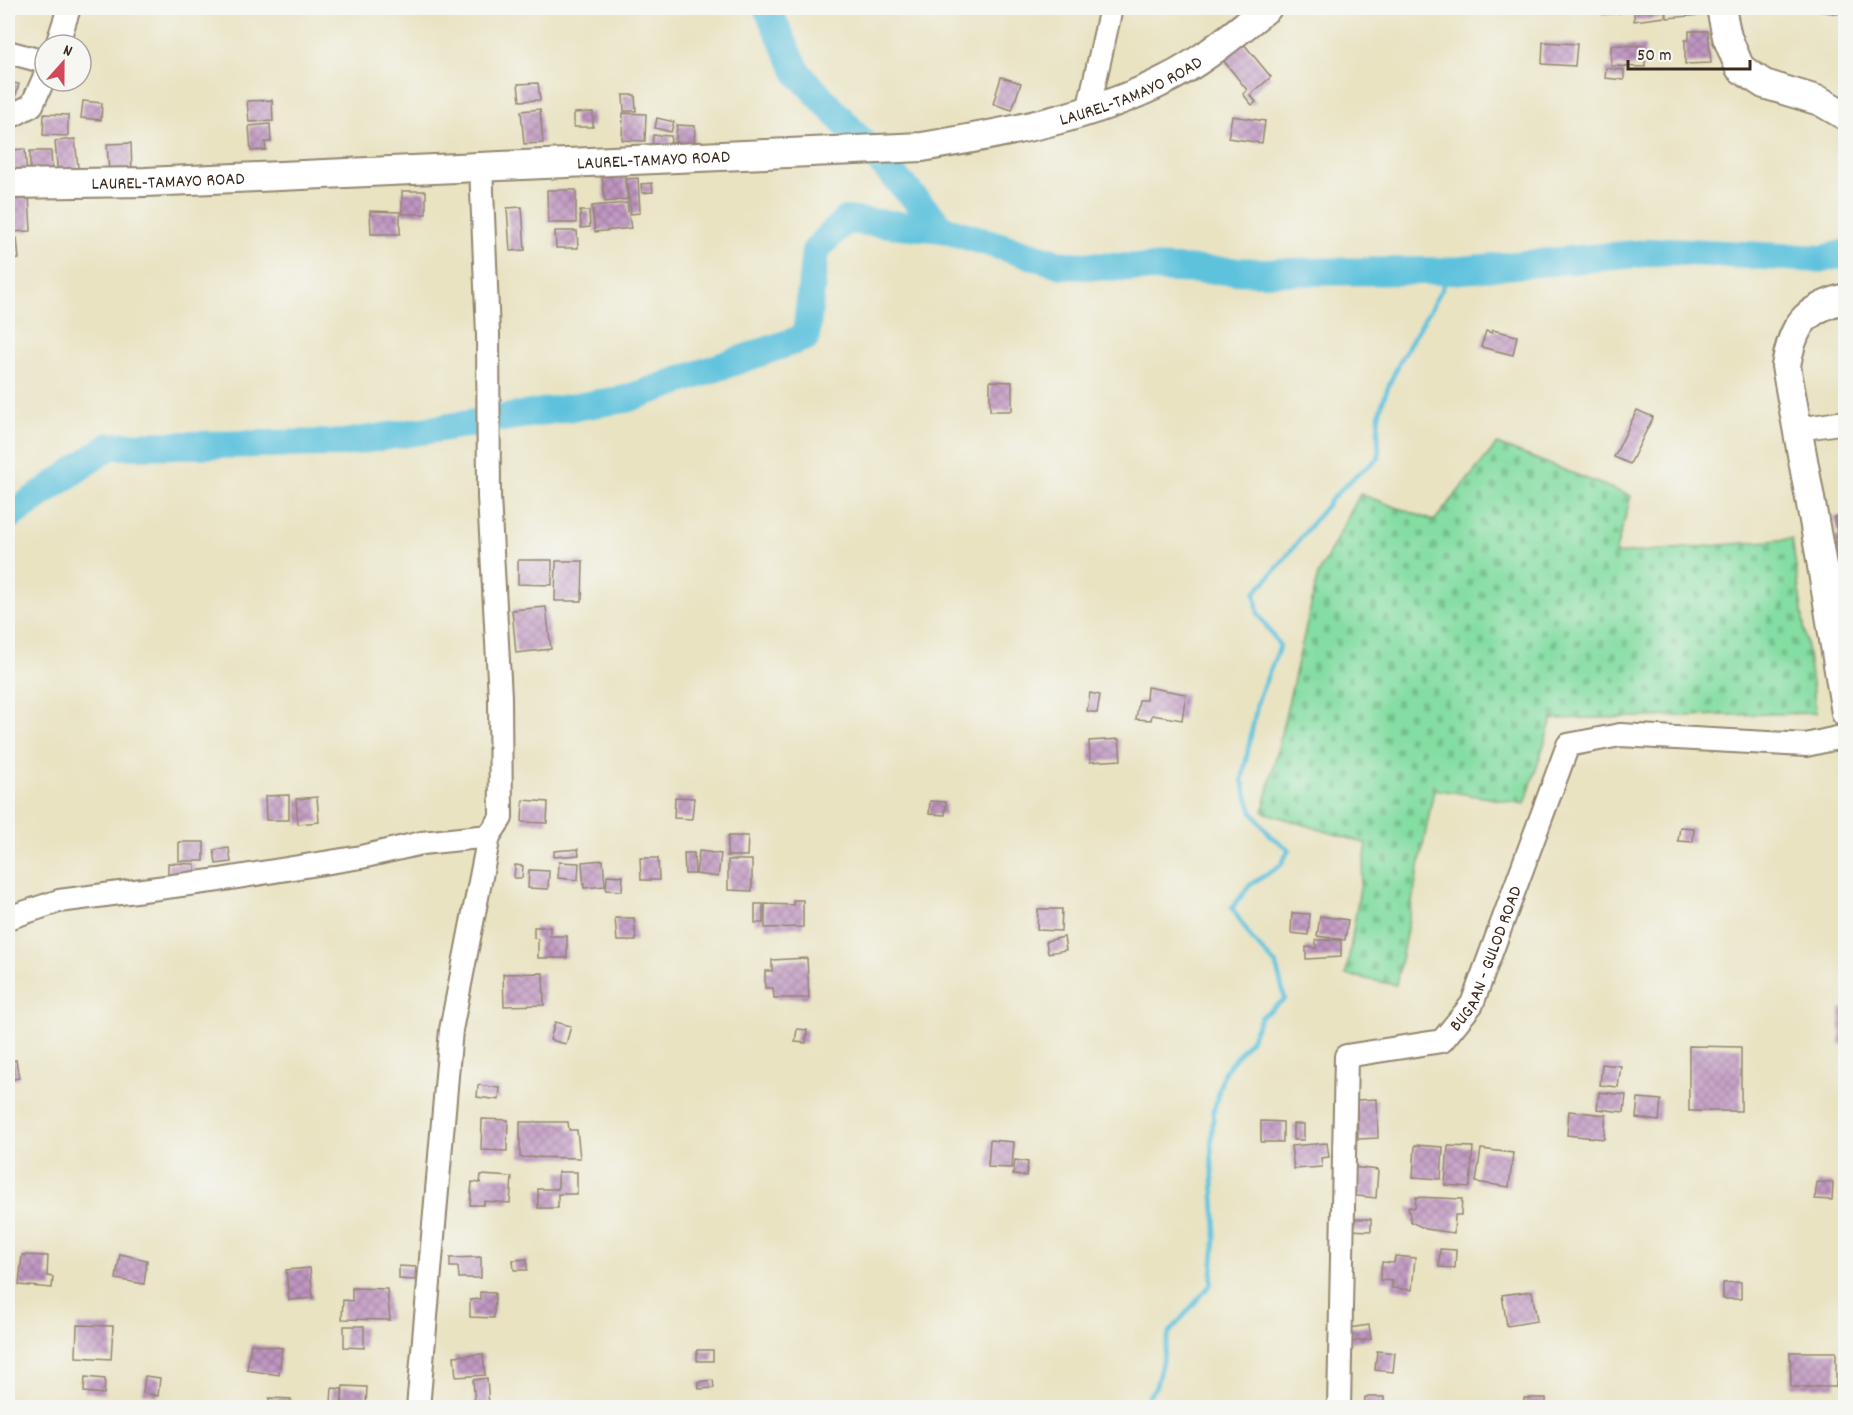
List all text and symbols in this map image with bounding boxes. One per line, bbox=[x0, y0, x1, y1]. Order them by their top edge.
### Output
north arrow bbox=[33, 33, 93, 93]
scale bar bbox=[1628, 33, 1750, 71]
text: N bbox=[60, 39, 75, 64]
text: 50 m bbox=[1637, 44, 1672, 69]
street label: LAUREL-TAMAYO ROAD bbox=[1057, 51, 1208, 134]
street label: LAUREL-TAMAYO ROAD bbox=[577, 146, 731, 178]
street label: LAUREL-TAMAYO ROAD bbox=[91, 168, 245, 198]
street label: BUGAAN - GULOD ROAD bbox=[1445, 883, 1530, 1038]

